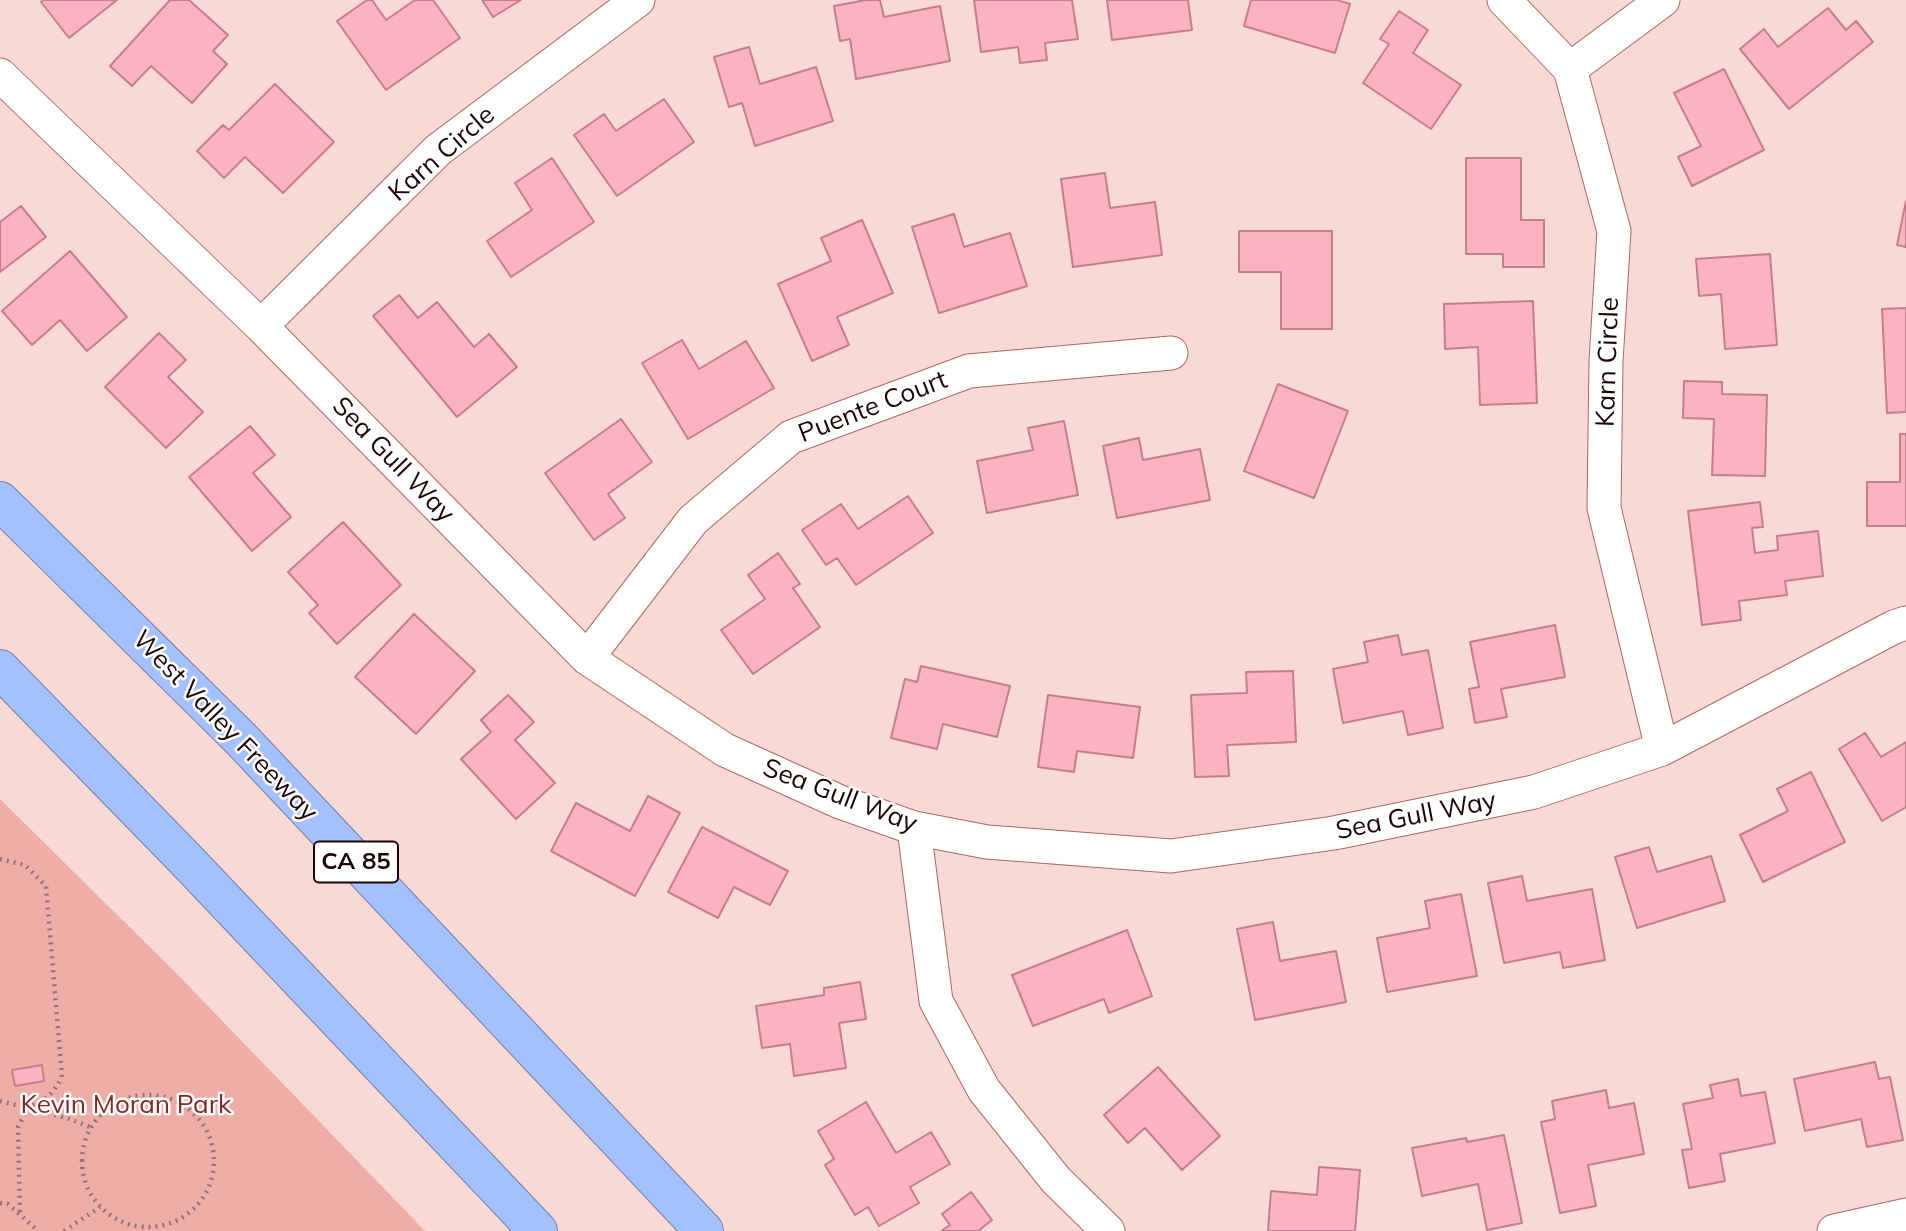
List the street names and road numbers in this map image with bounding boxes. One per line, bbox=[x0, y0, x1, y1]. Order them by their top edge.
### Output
street label: Karn Circle bbox=[383, 100, 501, 208]
street label: Karn Circle bbox=[1590, 297, 1626, 427]
street label: Puente Court bbox=[794, 364, 952, 450]
street label: Sea Gull Way bbox=[325, 391, 461, 529]
street label: West Valley Freeway bbox=[126, 624, 324, 828]
street label: Sea Gull Way bbox=[759, 752, 921, 840]
street label: Sea Gull Way bbox=[1333, 785, 1499, 847]
road number: CA 85 bbox=[314, 842, 398, 882]

